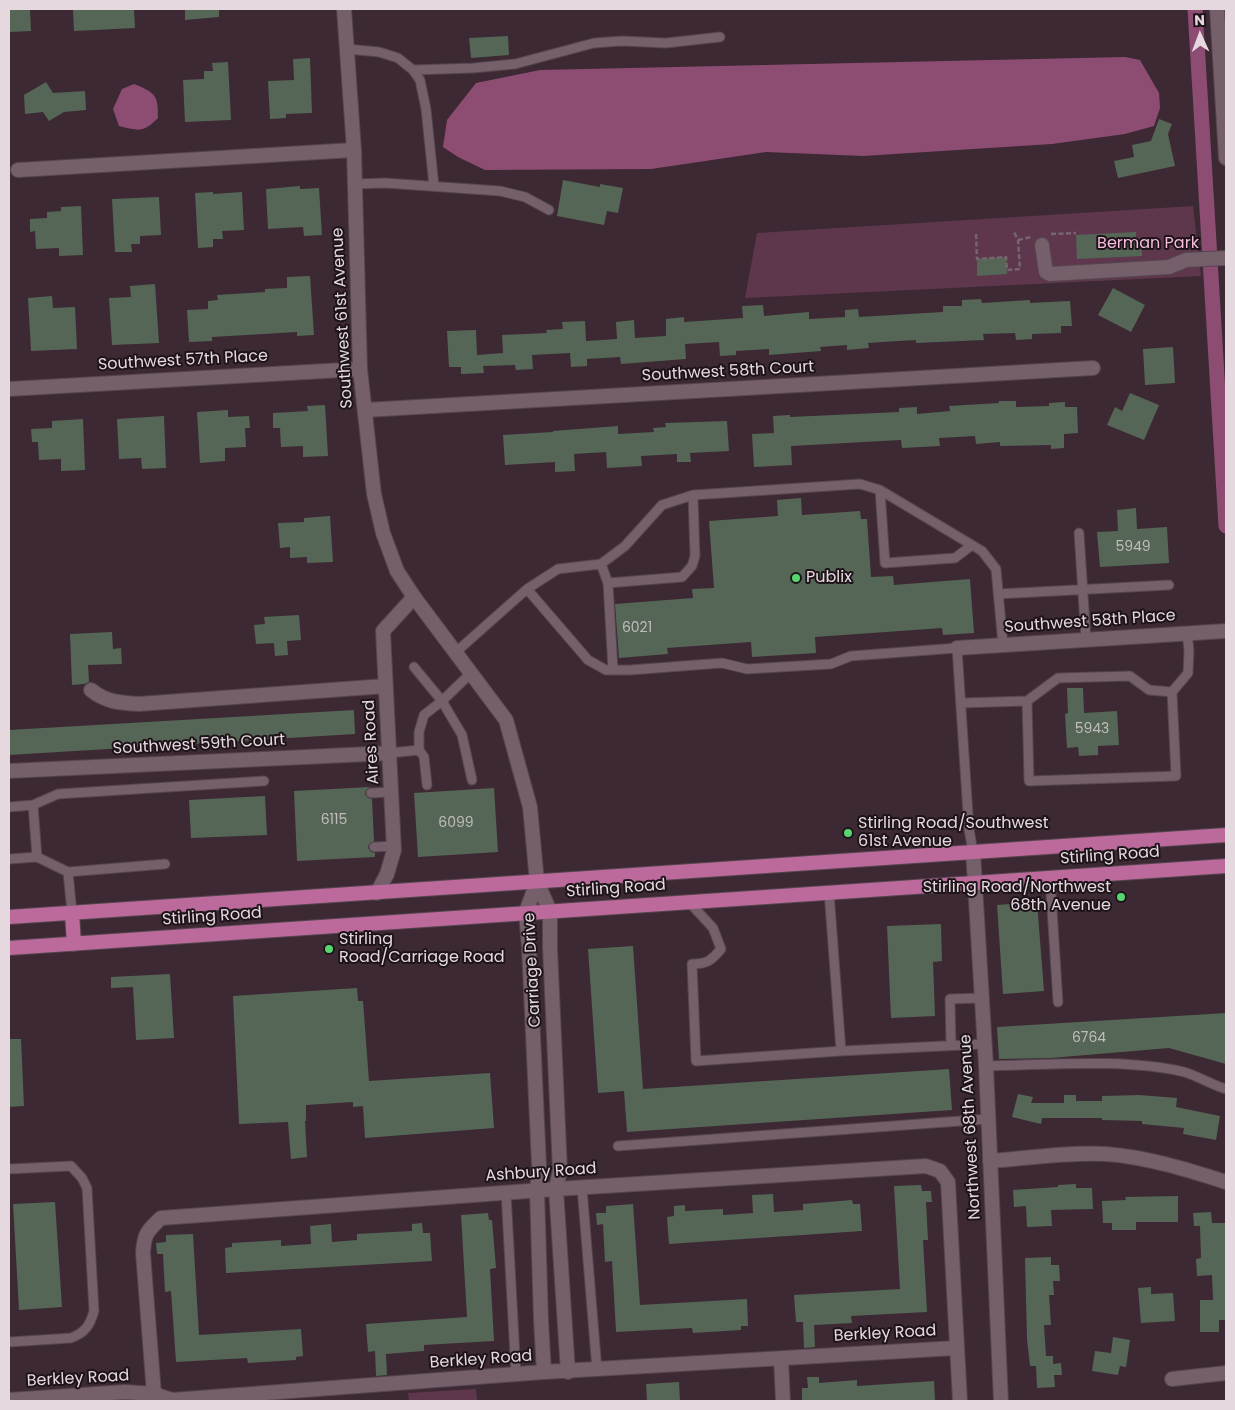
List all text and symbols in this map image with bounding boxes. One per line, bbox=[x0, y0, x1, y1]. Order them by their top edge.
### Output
north arrow bbox=[1175, 10, 1225, 60]
text: N bbox=[1194, 10, 1205, 30]
street label: Southwest 61st Avenue bbox=[329, 227, 357, 409]
park label: Berman Park bbox=[1097, 234, 1199, 254]
street label: Southwest 57th Place bbox=[98, 347, 268, 375]
street label: Southwest 58th Court bbox=[641, 358, 815, 386]
house number: 5949 bbox=[1115, 539, 1151, 555]
place label: Publix bbox=[806, 568, 852, 588]
marker: Publix bbox=[790, 572, 802, 584]
street label: Southwest 58th Place bbox=[1004, 606, 1176, 638]
house number: 6021 bbox=[622, 620, 652, 636]
street label: Aires Road bbox=[360, 699, 384, 785]
house number: 5943 bbox=[1075, 721, 1109, 737]
street label: Southwest 59th Court bbox=[112, 731, 286, 759]
house number: 6115 bbox=[321, 812, 347, 828]
place label: Stirling Road/Southwest 61st Avenue bbox=[858, 814, 1049, 852]
house number: 6099 bbox=[438, 815, 474, 831]
marker: Stirling Road/Southwest 61st Avenue bbox=[842, 827, 854, 839]
street label: Stirling Road bbox=[1059, 843, 1161, 869]
street label: Stirling Road bbox=[565, 876, 667, 902]
place label: Stirling Road/Northwest 68th Avenue bbox=[923, 878, 1111, 916]
marker: Stirling Road/Northwest 68th Avenue bbox=[1115, 891, 1127, 903]
street label: Stirling Road bbox=[161, 904, 263, 930]
street label: Carriage Drive bbox=[520, 912, 546, 1028]
place label: Stirling Road/Carriage Road bbox=[339, 930, 505, 968]
marker: Stirling Road/Carriage Road bbox=[323, 943, 335, 955]
house number: 6764 bbox=[1072, 1030, 1106, 1046]
street label: Northwest 68th Avenue bbox=[957, 1034, 985, 1220]
street label: Ashbury Road bbox=[485, 1160, 597, 1186]
street label: Berkley Road bbox=[833, 1322, 937, 1346]
street label: Berkley Road bbox=[429, 1347, 533, 1373]
street label: Berkley Road bbox=[26, 1367, 130, 1391]

